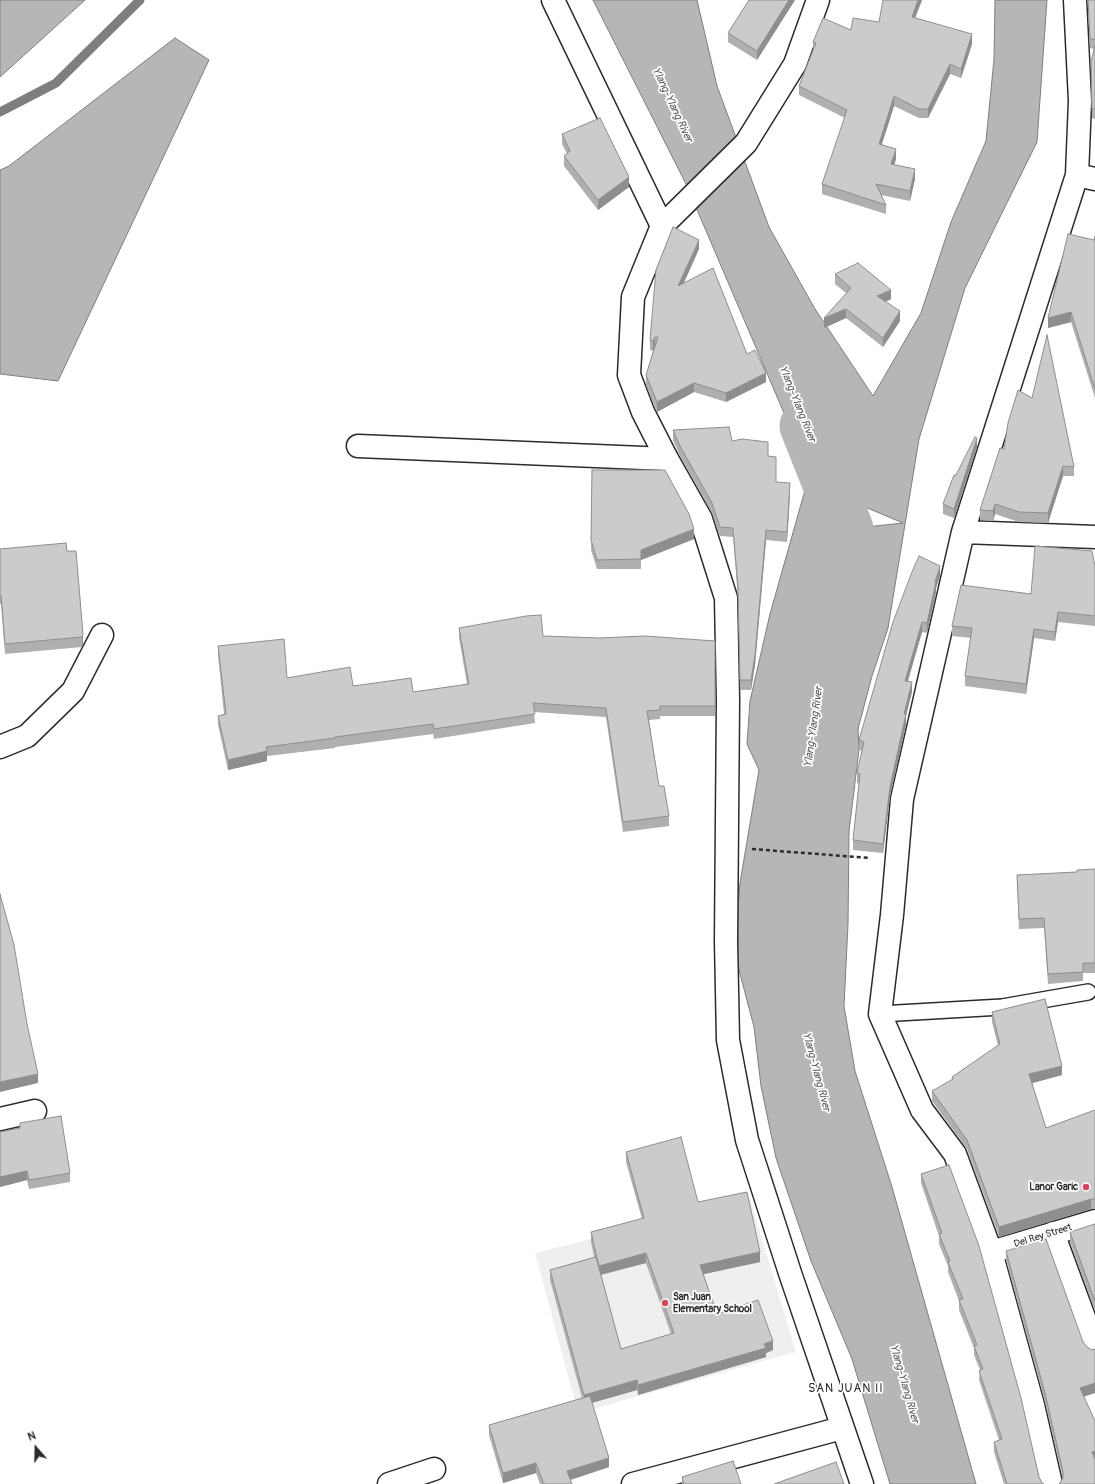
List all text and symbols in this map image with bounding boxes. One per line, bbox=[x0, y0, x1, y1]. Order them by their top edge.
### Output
water label: Ylang-Ylang River bbox=[649, 65, 695, 145]
water label: Ylang-Ylang River bbox=[776, 364, 818, 444]
water label: Ylang-Ylang River bbox=[802, 686, 826, 768]
water label: Ylang-Ylang River bbox=[799, 1031, 833, 1113]
place label: Lanor Garic bbox=[1029, 1181, 1078, 1193]
marker: Lanor Garic bbox=[1081, 1182, 1091, 1192]
street label: Del Rey Street bbox=[1013, 1221, 1073, 1251]
place label: San Juan Elementary School bbox=[673, 1291, 752, 1314]
marker: San Juan Elementary School bbox=[660, 1298, 670, 1308]
water label: Ylang-Ylang River bbox=[886, 1343, 922, 1425]
district label: SAN JUAN II bbox=[808, 1382, 884, 1396]
north arrow bbox=[16, 1428, 56, 1468]
text: N bbox=[26, 1429, 37, 1444]

